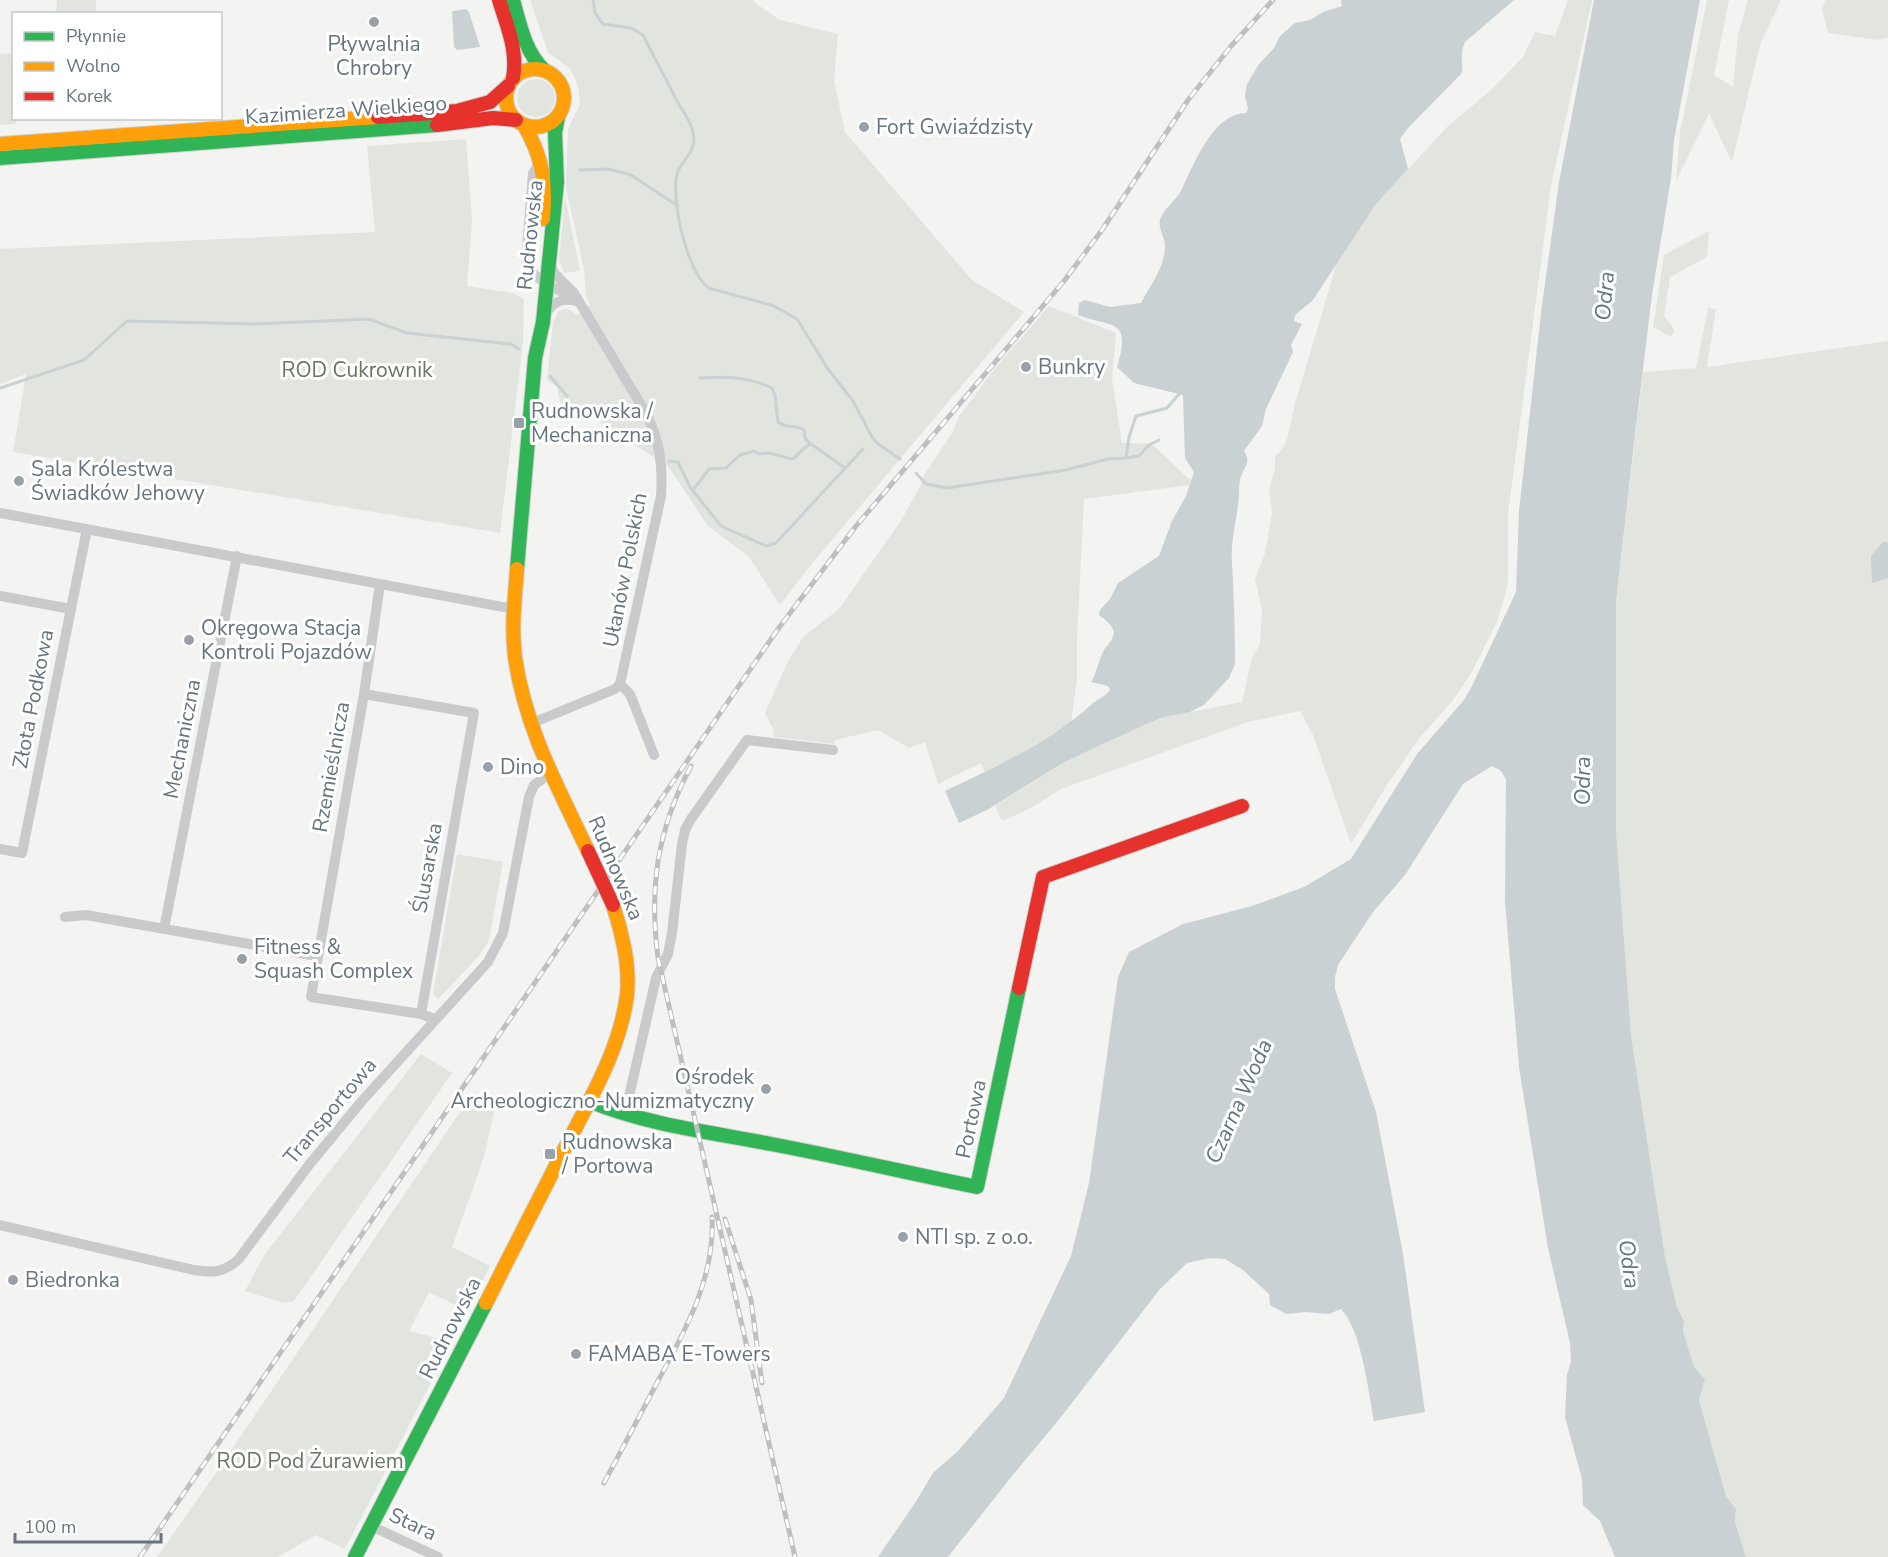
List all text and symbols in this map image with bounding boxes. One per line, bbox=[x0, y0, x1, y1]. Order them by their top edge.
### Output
legend bbox=[12, 12, 222, 120]
marker: Pływalnia Chrobry bbox=[367, 15, 381, 29]
text: Płynnie bbox=[66, 24, 126, 48]
place label: Pływalnia Chrobry bbox=[327, 30, 421, 82]
text: Wolno bbox=[66, 54, 120, 78]
text: Korek bbox=[66, 84, 113, 108]
street label: Kazimierza Wielkiego bbox=[244, 89, 448, 131]
place label: Fort Gwiaździsty bbox=[876, 113, 1033, 141]
marker: Fort Gwiaździsty bbox=[857, 120, 871, 134]
street label: Rudnowska bbox=[510, 179, 550, 291]
water label: Odra bbox=[1588, 270, 1622, 322]
place label: Bunkry bbox=[1038, 353, 1106, 381]
park label: ROD Cukrownik bbox=[281, 356, 433, 384]
marker: Bunkry bbox=[1019, 360, 1033, 374]
place label: Rudnowska / Mechaniczna bbox=[531, 397, 654, 449]
marker: Rudnowska / Mechaniczna bbox=[512, 416, 526, 430]
place label: Sala Królestwa Świadków Jehowy bbox=[31, 455, 205, 507]
marker: Sala Królestwa Świadków Jehowy bbox=[12, 474, 26, 488]
street label: Ułanów Polskich bbox=[596, 490, 654, 650]
place label: Okręgowa Stacja Kontroli Pojazdów bbox=[201, 614, 372, 666]
street label: Złota Podkowa bbox=[6, 627, 60, 771]
marker: Okręgowa Stacja Kontroli Pojazdów bbox=[182, 633, 196, 647]
street label: Mechaniczna bbox=[157, 677, 207, 801]
street label: Rzemieślnicza bbox=[306, 699, 356, 835]
place label: Dino bbox=[500, 753, 544, 781]
water label: Odra bbox=[1568, 756, 1598, 806]
marker: Dino bbox=[481, 760, 495, 774]
street label: Rudnowska bbox=[582, 812, 650, 924]
street label: Ślusarska bbox=[405, 821, 449, 915]
place label: Fitness & Squash Complex bbox=[254, 933, 413, 985]
marker: Fitness & Squash Complex bbox=[235, 952, 249, 966]
water label: Czarna Woda bbox=[1198, 1034, 1280, 1168]
street label: Transportowa bbox=[277, 1052, 383, 1170]
place label: Ośrodek Archeologiczno-Numizmatyczny bbox=[450, 1063, 754, 1115]
street label: Portowa bbox=[949, 1077, 993, 1161]
marker: Ośrodek Archeologiczno-Numizmatyczny bbox=[759, 1082, 773, 1096]
place label: Rudnowska / Portowa bbox=[561, 1128, 673, 1180]
marker: Rudnowska / Portowa bbox=[543, 1147, 557, 1161]
place label: NTI sp. z o.o. bbox=[915, 1223, 1033, 1251]
marker: NTI sp. z o.o. bbox=[896, 1230, 910, 1244]
water label: Odra bbox=[1611, 1238, 1647, 1291]
place label: Biedronka bbox=[25, 1266, 120, 1294]
street label: Rudnowska bbox=[412, 1272, 488, 1384]
marker: Biedronka bbox=[6, 1273, 20, 1287]
place label: FAMABA E-Towers bbox=[588, 1340, 771, 1368]
marker: FAMABA E-Towers bbox=[569, 1347, 583, 1361]
park label: ROD Pod Żurawiem bbox=[216, 1447, 404, 1475]
street label: Stara bbox=[384, 1501, 442, 1547]
scale bar bbox=[15, 1506, 160, 1544]
text: 100 m bbox=[24, 1515, 76, 1539]

